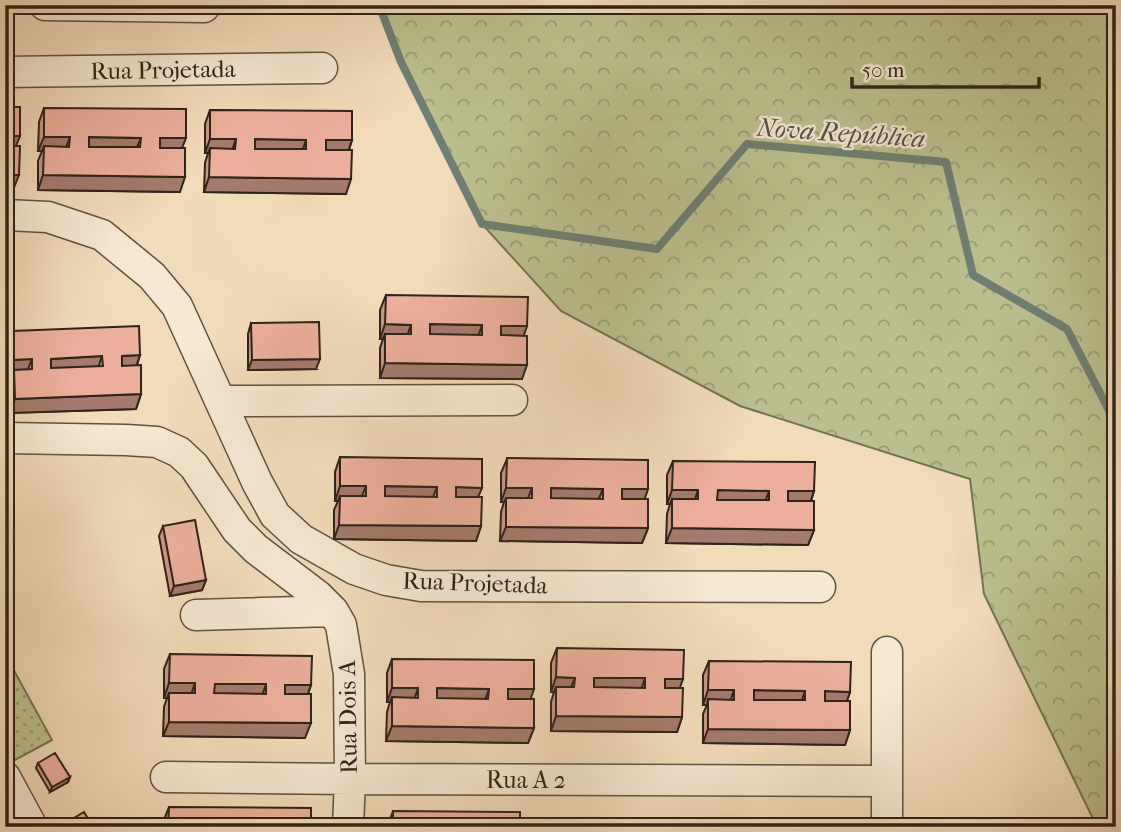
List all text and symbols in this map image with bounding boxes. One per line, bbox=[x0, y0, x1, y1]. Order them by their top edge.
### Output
scale bar bbox=[852, 46, 1039, 90]
street label: Rua Projetada bbox=[90, 55, 237, 85]
text: 50 m bbox=[862, 58, 905, 82]
water label: Nova República bbox=[755, 112, 926, 154]
street label: Rua Projetada bbox=[402, 566, 549, 600]
street label: Rua Dois A bbox=[333, 659, 363, 774]
street label: Rua A 2 bbox=[486, 766, 566, 794]

